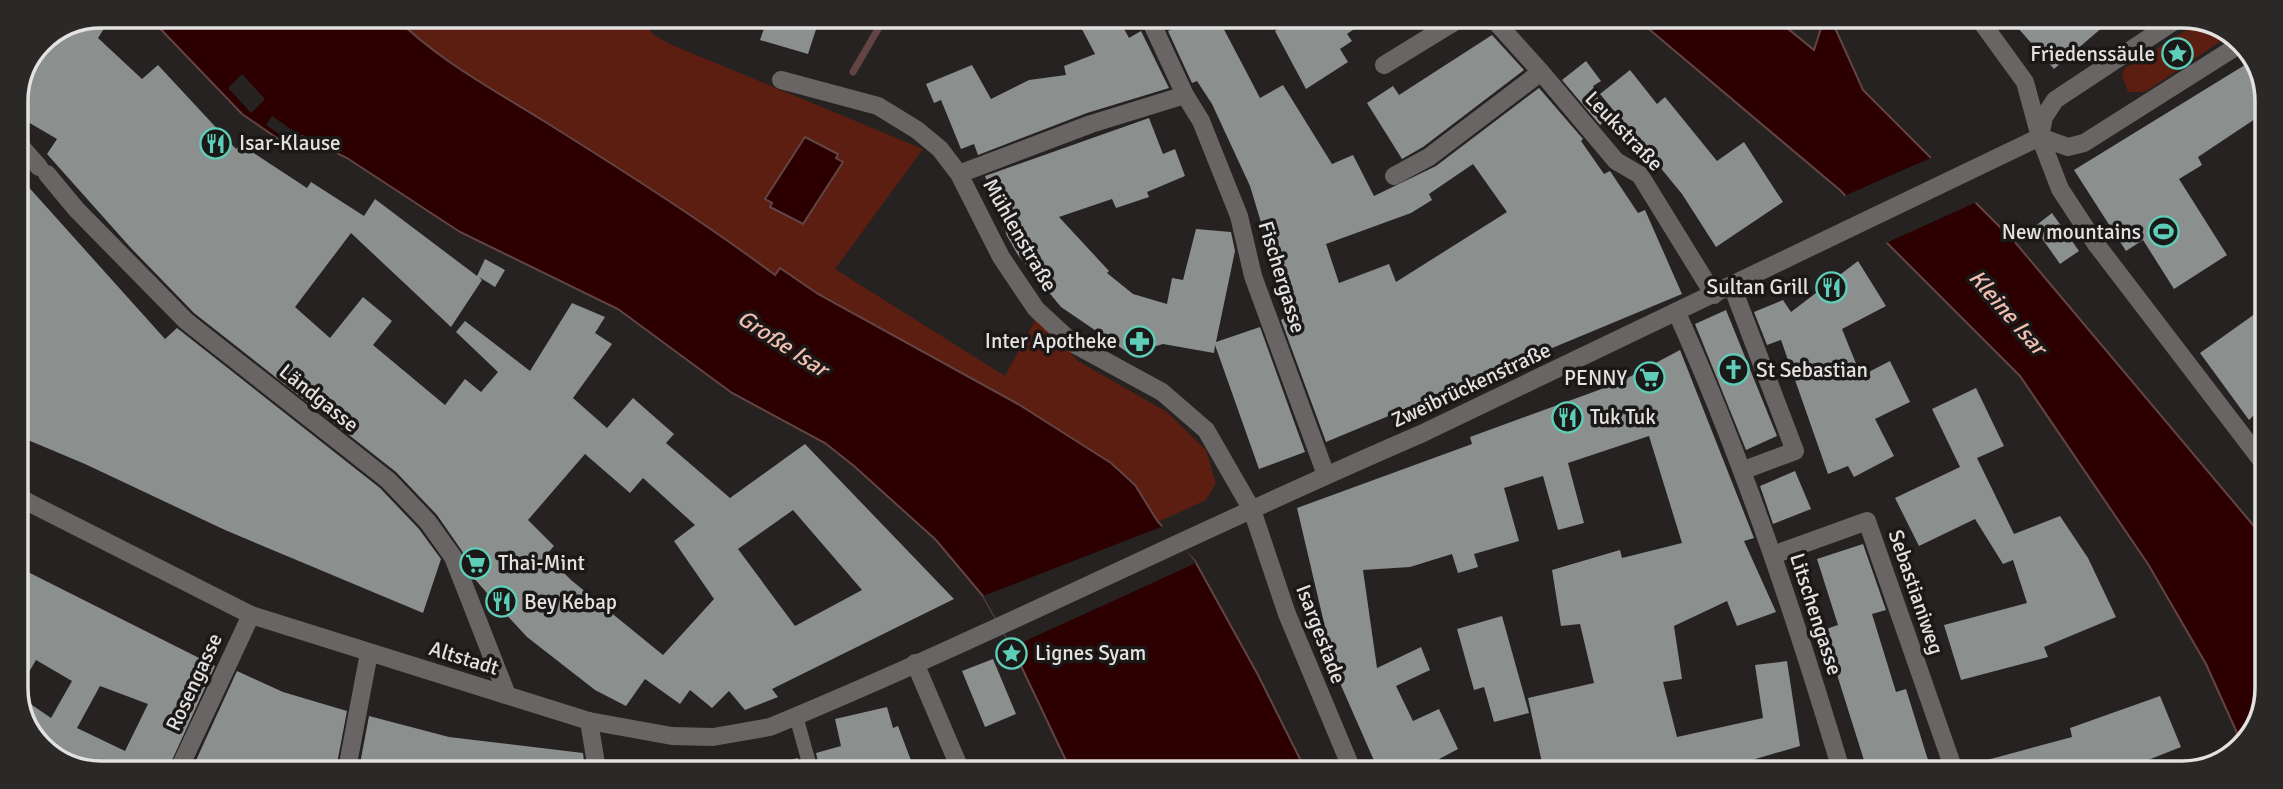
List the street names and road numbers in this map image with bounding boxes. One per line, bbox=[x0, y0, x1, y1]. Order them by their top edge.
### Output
street label: Leukstraße bbox=[1579, 86, 1669, 176]
street label: Mühlenstraße bbox=[977, 174, 1063, 296]
street label: Fischergasse bbox=[1253, 218, 1311, 336]
street label: Zweibrückenstraße bbox=[1387, 337, 1555, 433]
street label: Ländgasse bbox=[274, 358, 364, 438]
street label: Sebastianiweg bbox=[1882, 526, 1950, 658]
street label: Litschengasse bbox=[1784, 550, 1848, 678]
street label: Isargestade bbox=[1290, 581, 1352, 687]
street label: Rosengasse bbox=[160, 629, 228, 735]
street label: Altstadt bbox=[426, 635, 502, 681]

